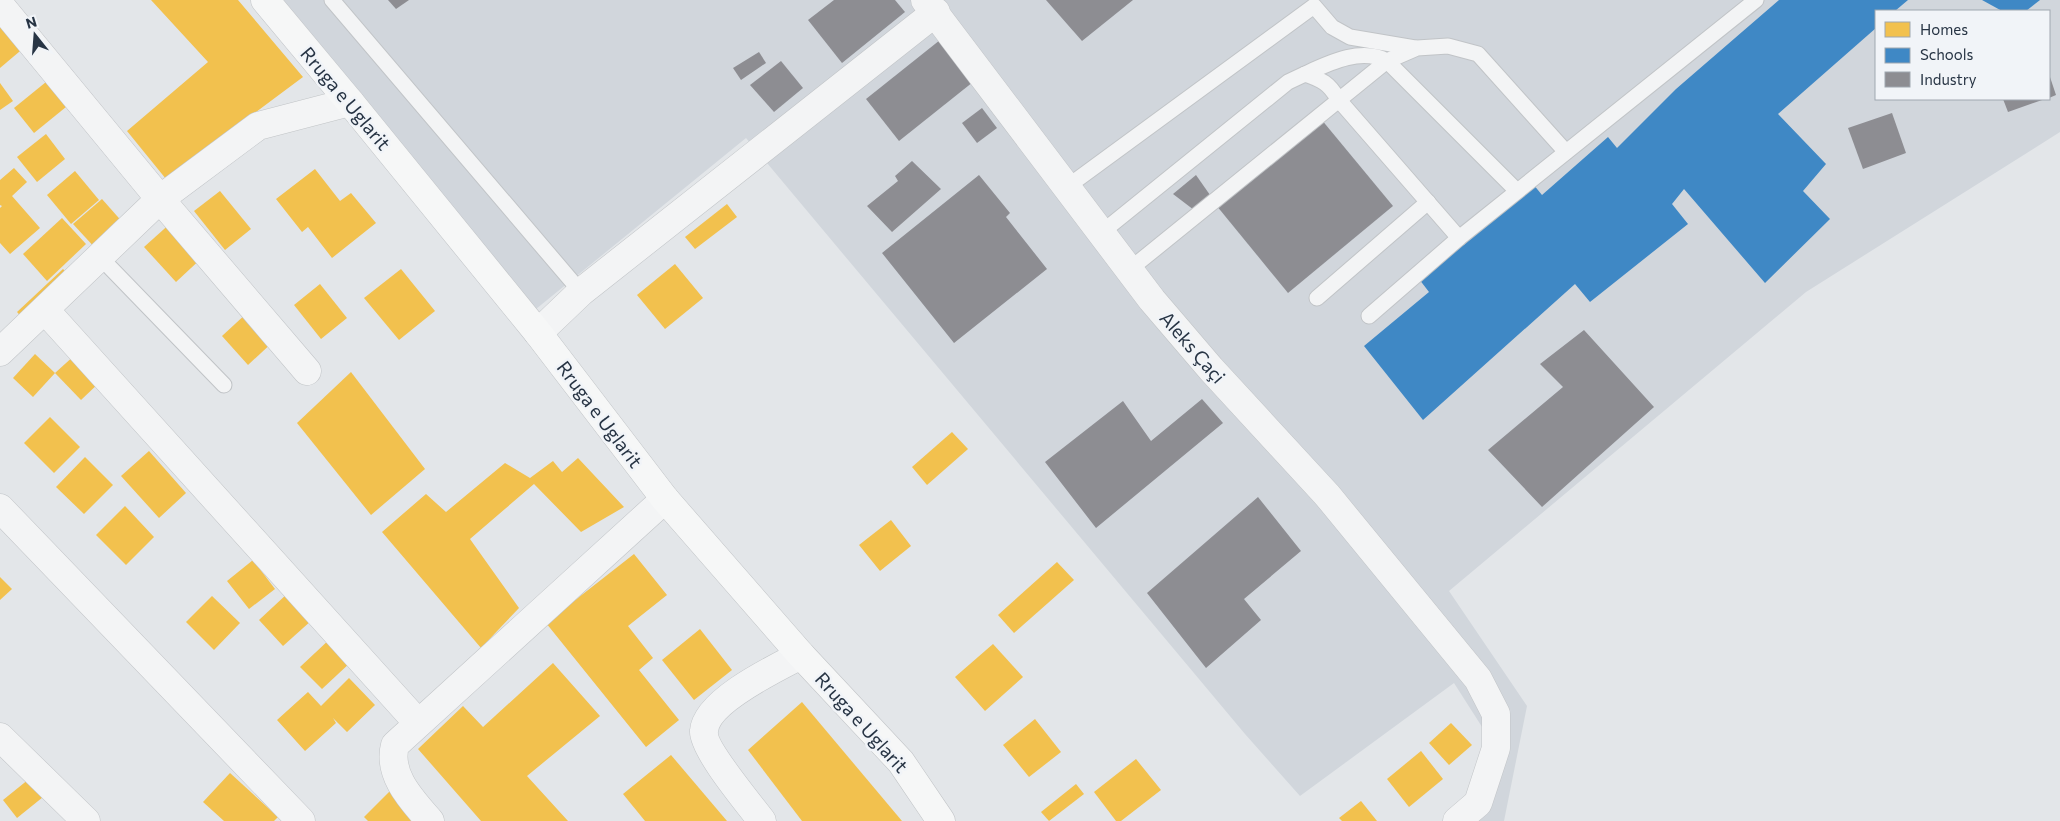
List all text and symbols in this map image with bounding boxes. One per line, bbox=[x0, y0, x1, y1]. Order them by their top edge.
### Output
north arrow bbox=[10, 10, 60, 60]
legend bbox=[1875, 10, 2050, 100]
text: N bbox=[24, 12, 39, 32]
text: Homes bbox=[1920, 20, 1968, 38]
street label: Rruga e Uglarit bbox=[296, 42, 396, 154]
text: Schools bbox=[1920, 45, 1974, 63]
text: Industry bbox=[1920, 70, 1977, 88]
street label: Aleks Çaçi bbox=[1156, 306, 1230, 388]
street label: Rruga e Uglarit bbox=[552, 356, 648, 472]
street label: Rruga e Uglarit bbox=[811, 667, 913, 777]

